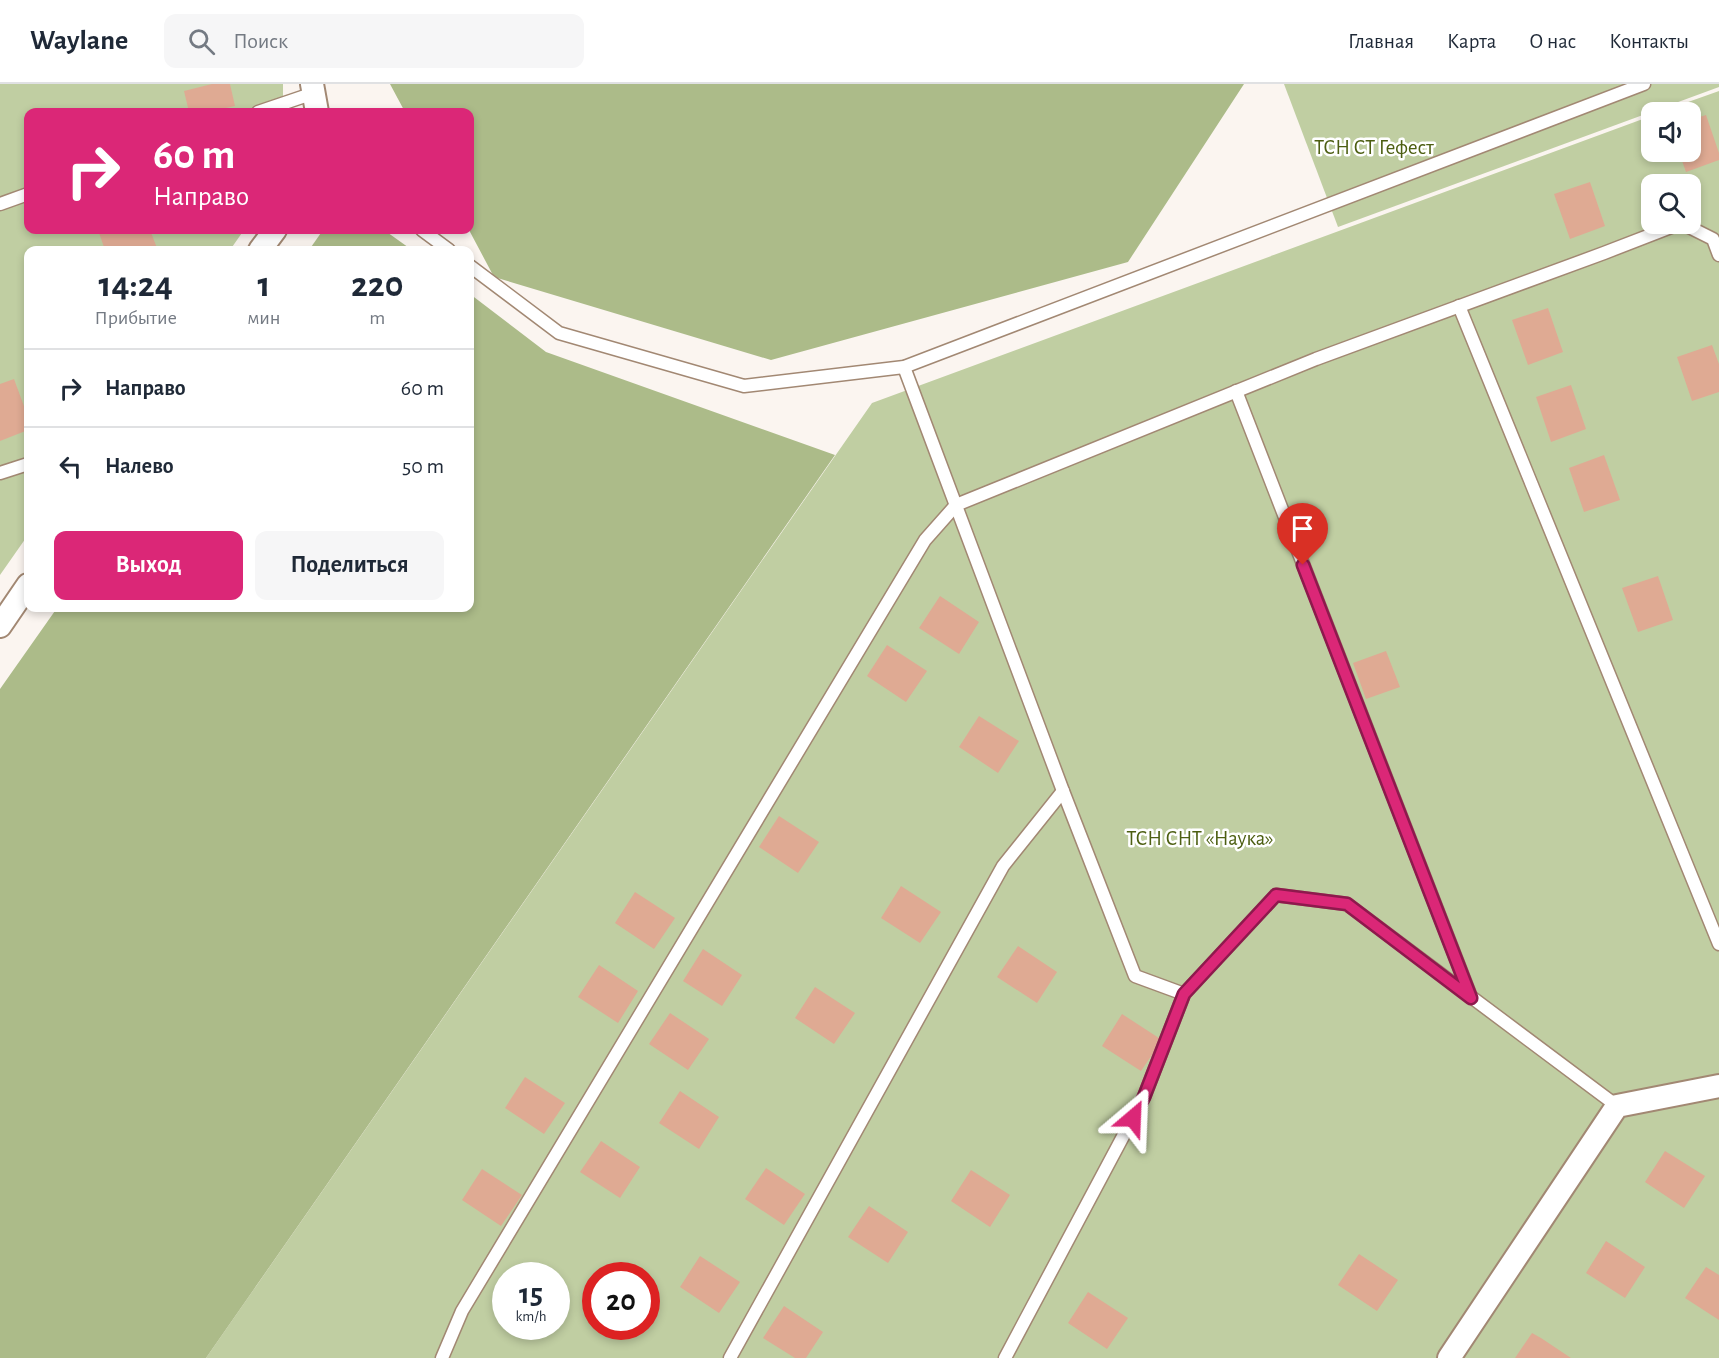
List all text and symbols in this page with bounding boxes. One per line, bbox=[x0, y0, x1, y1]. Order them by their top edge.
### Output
search box bbox=[164, 14, 584, 68]
icon: search bbox=[185, 25, 218, 58]
text: Waylane bbox=[30, 27, 128, 55]
text: Поиск bbox=[233, 30, 288, 52]
text: Главная bbox=[1348, 31, 1414, 52]
text: Карта bbox=[1447, 31, 1496, 52]
text: О нас bbox=[1529, 31, 1576, 52]
text: Контакты bbox=[1609, 31, 1689, 52]
map controls bbox=[1641, 102, 1701, 234]
button: sound bbox=[1641, 102, 1701, 162]
icon: right bbox=[54, 132, 132, 210]
text: 60 m bbox=[153, 134, 235, 176]
park label: ТСН СТ Гефест bbox=[1314, 137, 1434, 158]
button: search bbox=[1641, 174, 1701, 234]
text: Направо bbox=[153, 183, 249, 210]
text: 14:24 bbox=[98, 267, 173, 303]
text: 1 bbox=[257, 267, 270, 303]
text: 220 bbox=[351, 267, 404, 303]
text: Прибытие bbox=[94, 308, 177, 328]
text: мин bbox=[247, 308, 280, 328]
text: m bbox=[369, 308, 385, 328]
icon: right bbox=[54, 372, 87, 405]
text: Направо bbox=[105, 377, 186, 399]
text: 60 m bbox=[401, 377, 444, 399]
icon: left bbox=[54, 450, 87, 483]
text: Налево bbox=[105, 455, 174, 477]
text: 50 m bbox=[402, 455, 444, 477]
pin bbox=[1277, 503, 1328, 565]
icon: arrive bbox=[1286, 512, 1319, 545]
button: Выход bbox=[54, 531, 243, 600]
button: Поделиться bbox=[255, 531, 444, 600]
park label: ТСН СНТ «Наука» bbox=[1126, 828, 1274, 849]
position arrow bbox=[1101, 1086, 1165, 1150]
speed limit sign: 20 bbox=[582, 1262, 660, 1340]
text: 15 bbox=[519, 1279, 543, 1309]
text: km/h bbox=[516, 1309, 546, 1324]

